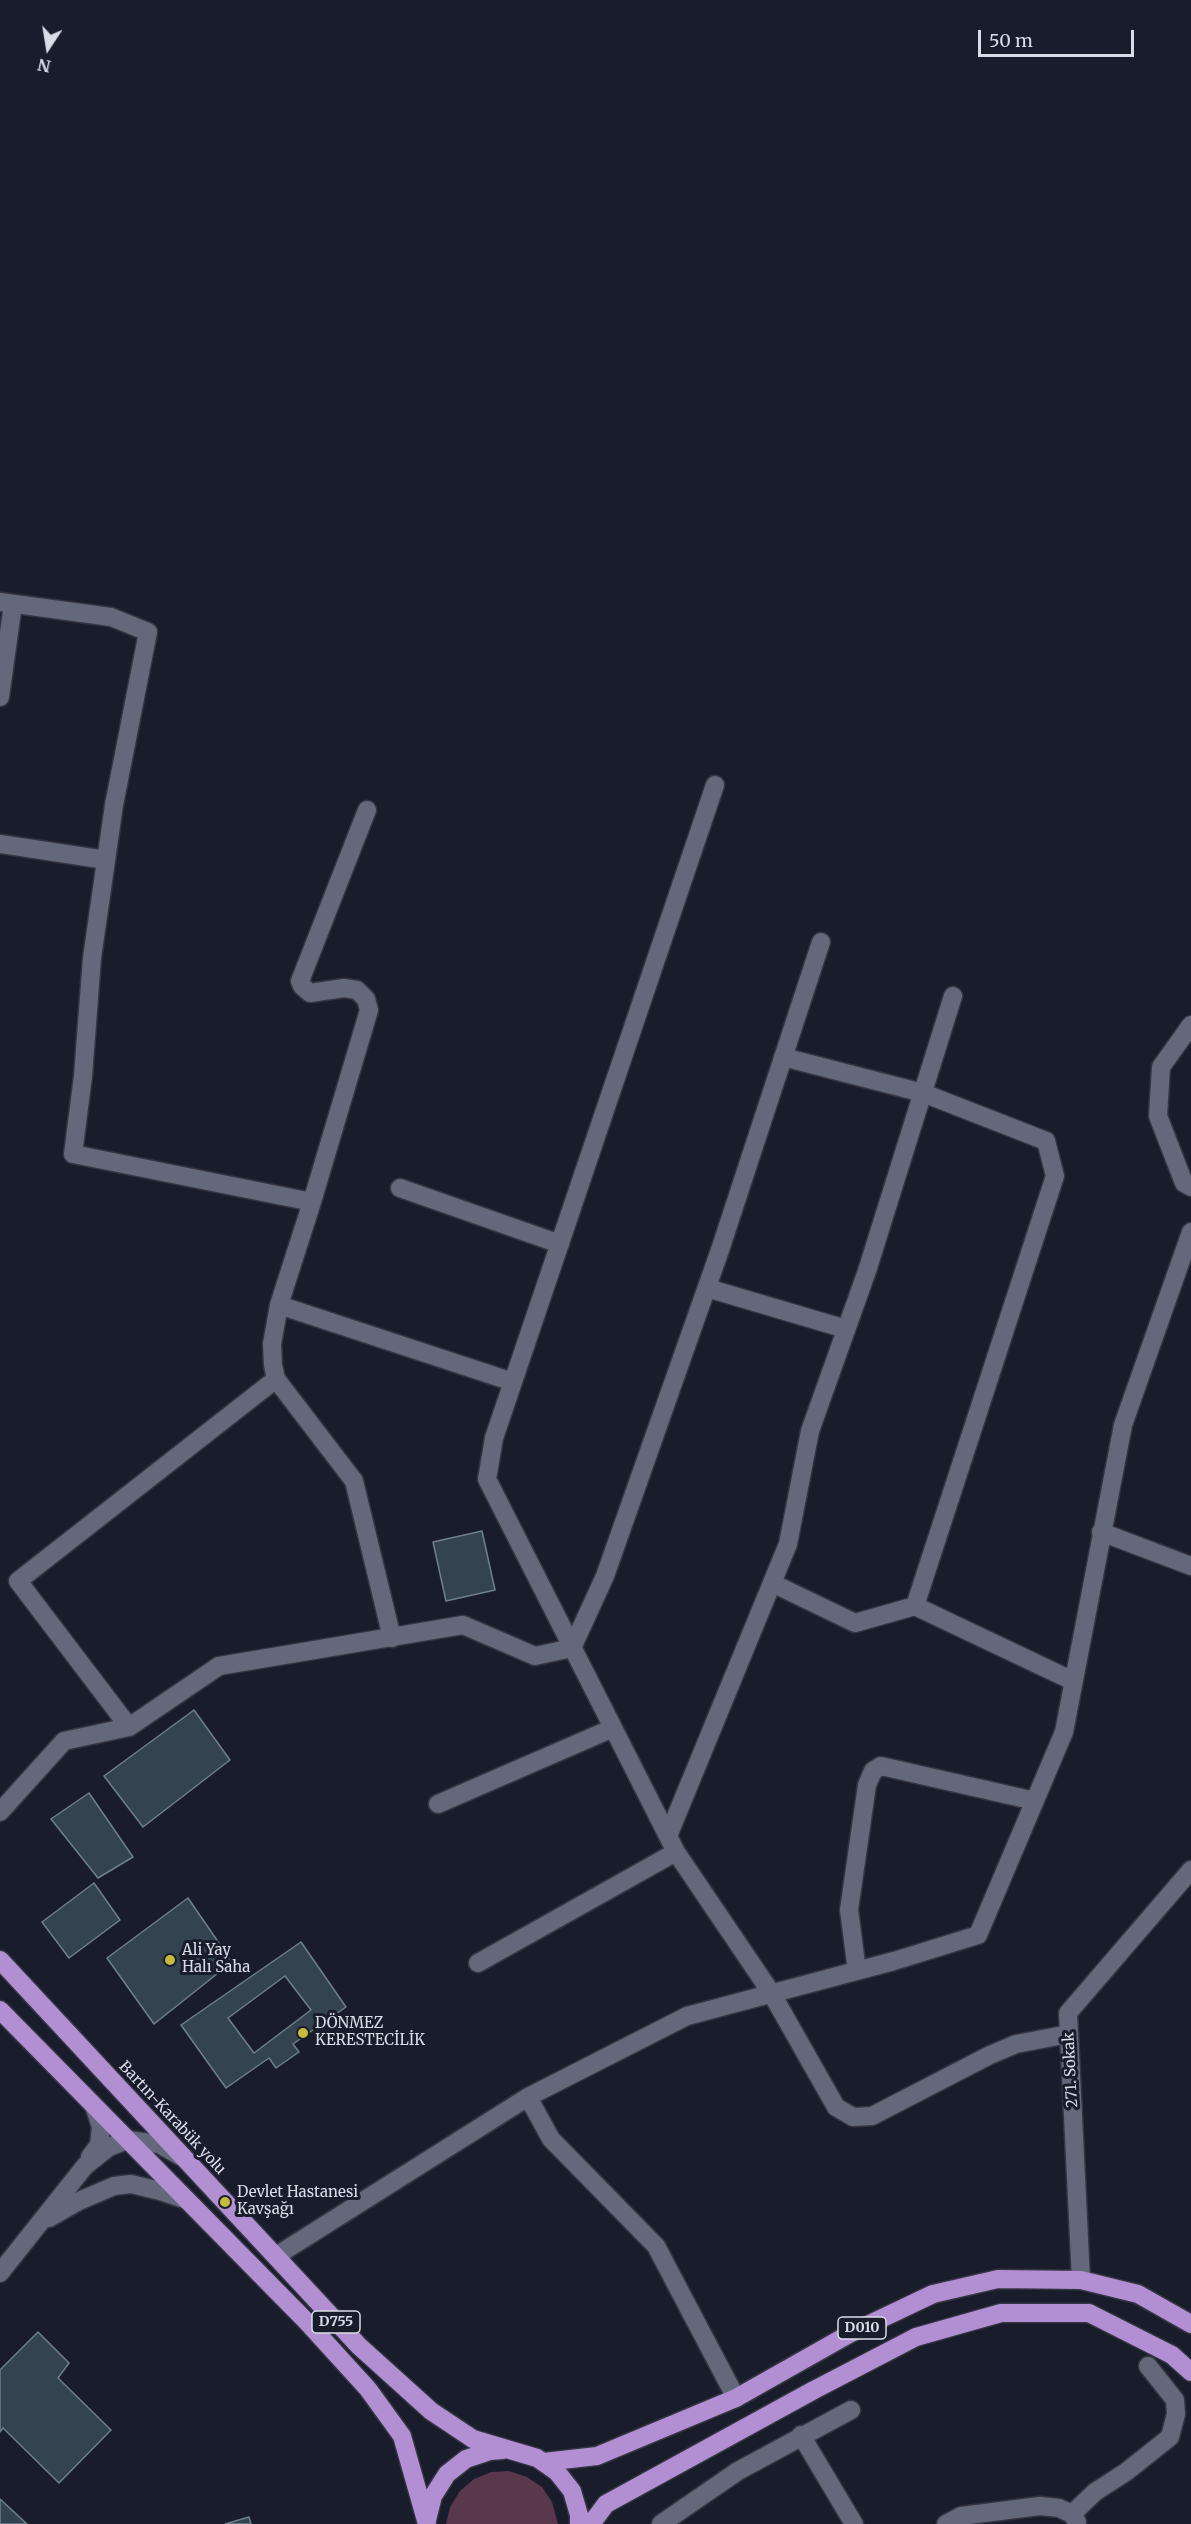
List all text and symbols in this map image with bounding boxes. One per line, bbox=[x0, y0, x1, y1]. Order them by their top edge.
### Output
north arrow bbox=[18, 18, 78, 78]
scale bar bbox=[981, 18, 1137, 56]
text: 50 m bbox=[989, 29, 1033, 52]
text: N bbox=[36, 55, 53, 77]
place label: Ali Yay Halı Saha bbox=[182, 1942, 250, 1977]
marker: Ali Yay Halı Saha bbox=[163, 1953, 177, 1967]
place label: DÖNMEZ KERESTECİLİK bbox=[315, 2015, 425, 2050]
marker: DÖNMEZ KERESTECİLİK bbox=[296, 2026, 310, 2040]
street label: 271. Sokak bbox=[1060, 2032, 1082, 2108]
street label: Bartın-Karabük yolu bbox=[115, 2058, 229, 2178]
place label: Devlet Hastanesi Kavşağı bbox=[237, 2184, 358, 2219]
marker: Devlet Hastanesi Kavşağı bbox=[218, 2195, 232, 2209]
road number: D755 bbox=[312, 2311, 360, 2333]
road number: D010 bbox=[838, 2317, 886, 2339]

